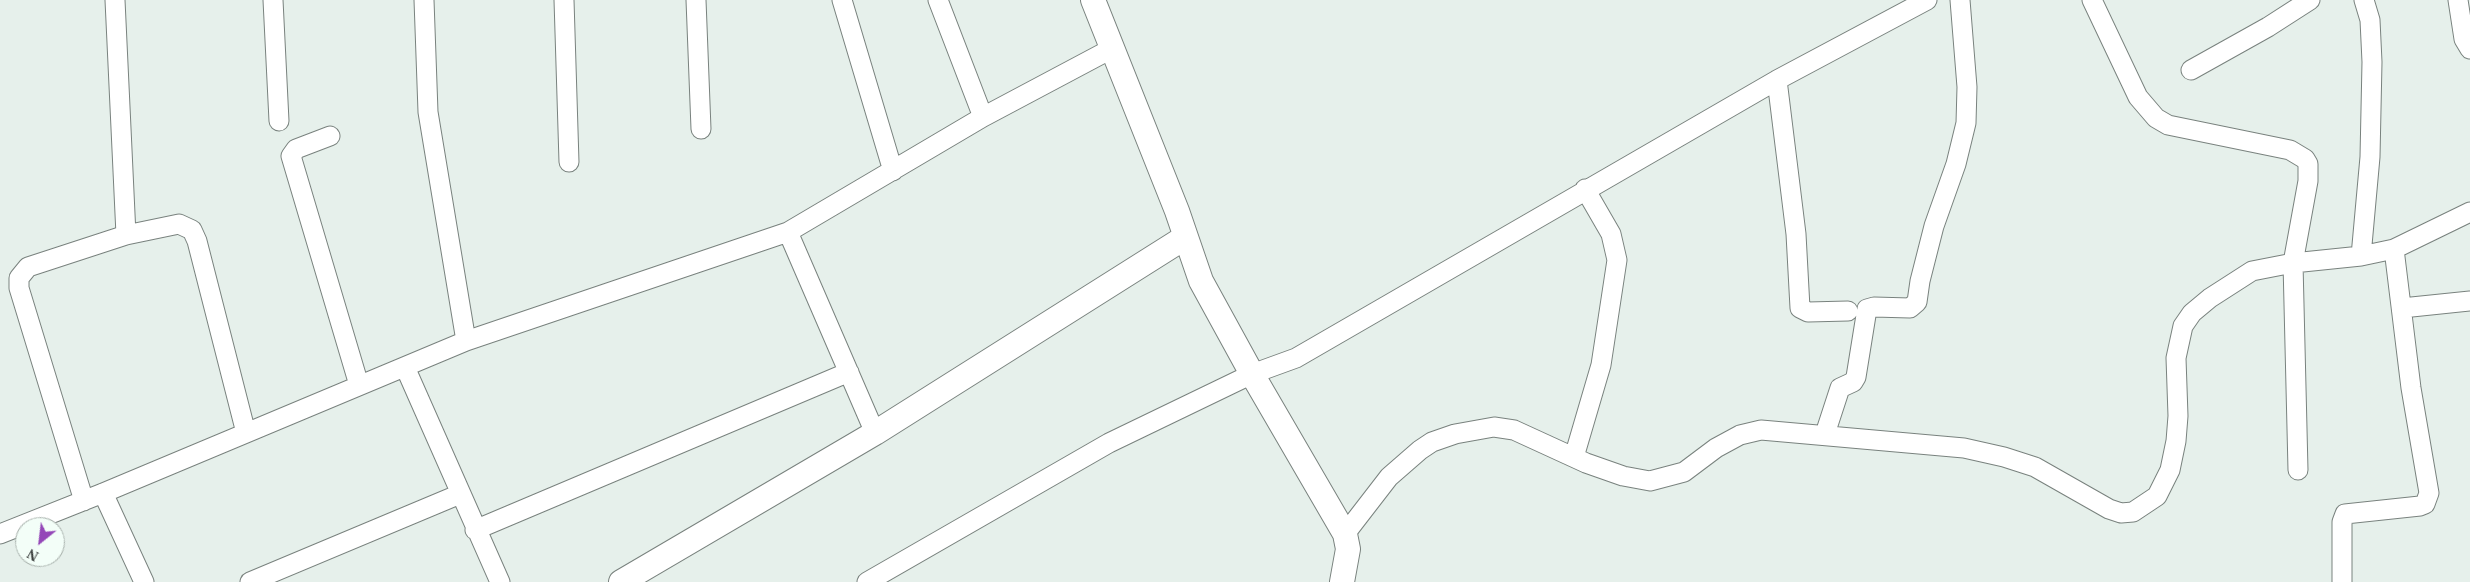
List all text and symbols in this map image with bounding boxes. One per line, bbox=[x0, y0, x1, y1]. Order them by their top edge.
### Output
north arrow bbox=[15, 517, 65, 567]
text: N bbox=[25, 546, 41, 564]

